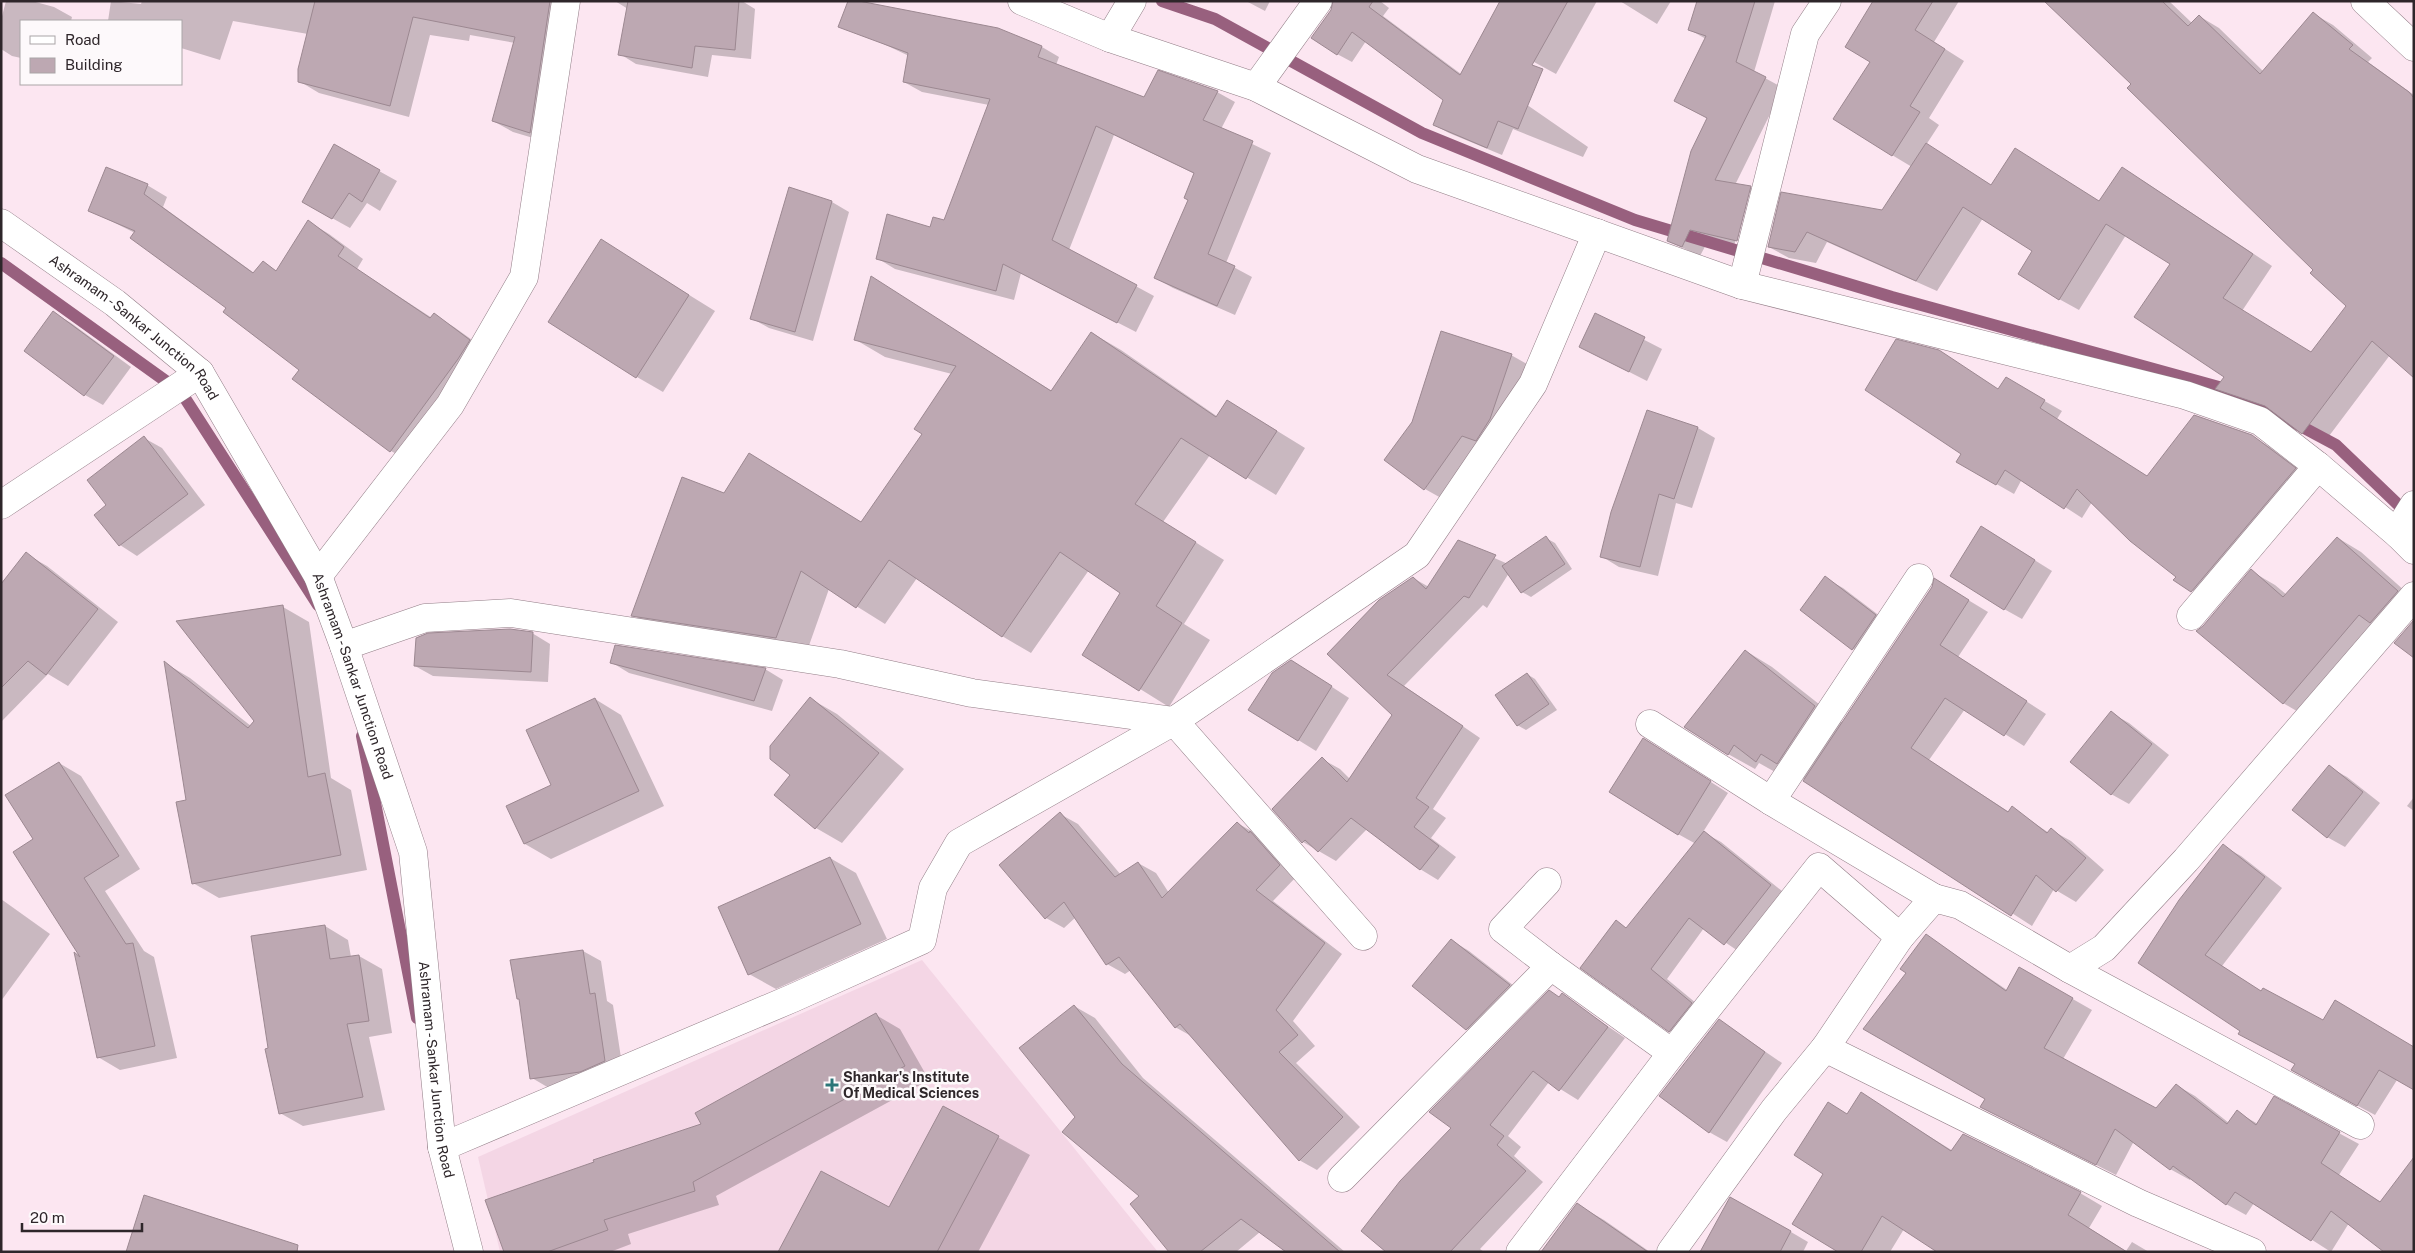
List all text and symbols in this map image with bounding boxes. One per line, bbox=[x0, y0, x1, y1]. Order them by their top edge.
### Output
legend bbox=[20, 20, 182, 85]
text: Road bbox=[65, 31, 101, 48]
text: Building bbox=[65, 56, 123, 73]
street label: Ashramam - Sankar Junction Road bbox=[46, 251, 222, 403]
street label: Ashramam - Sankar Junction Road bbox=[309, 570, 396, 782]
street label: Ashramam - Sankar Junction Road bbox=[416, 960, 458, 1180]
place label: Shankar's Institute Of Medical Sciences bbox=[843, 1069, 979, 1101]
marker: Shankar's Institute Of Medical Sciences bbox=[825, 1078, 839, 1092]
scale bar bbox=[22, 1200, 142, 1232]
text: 20 m bbox=[30, 1209, 65, 1226]

